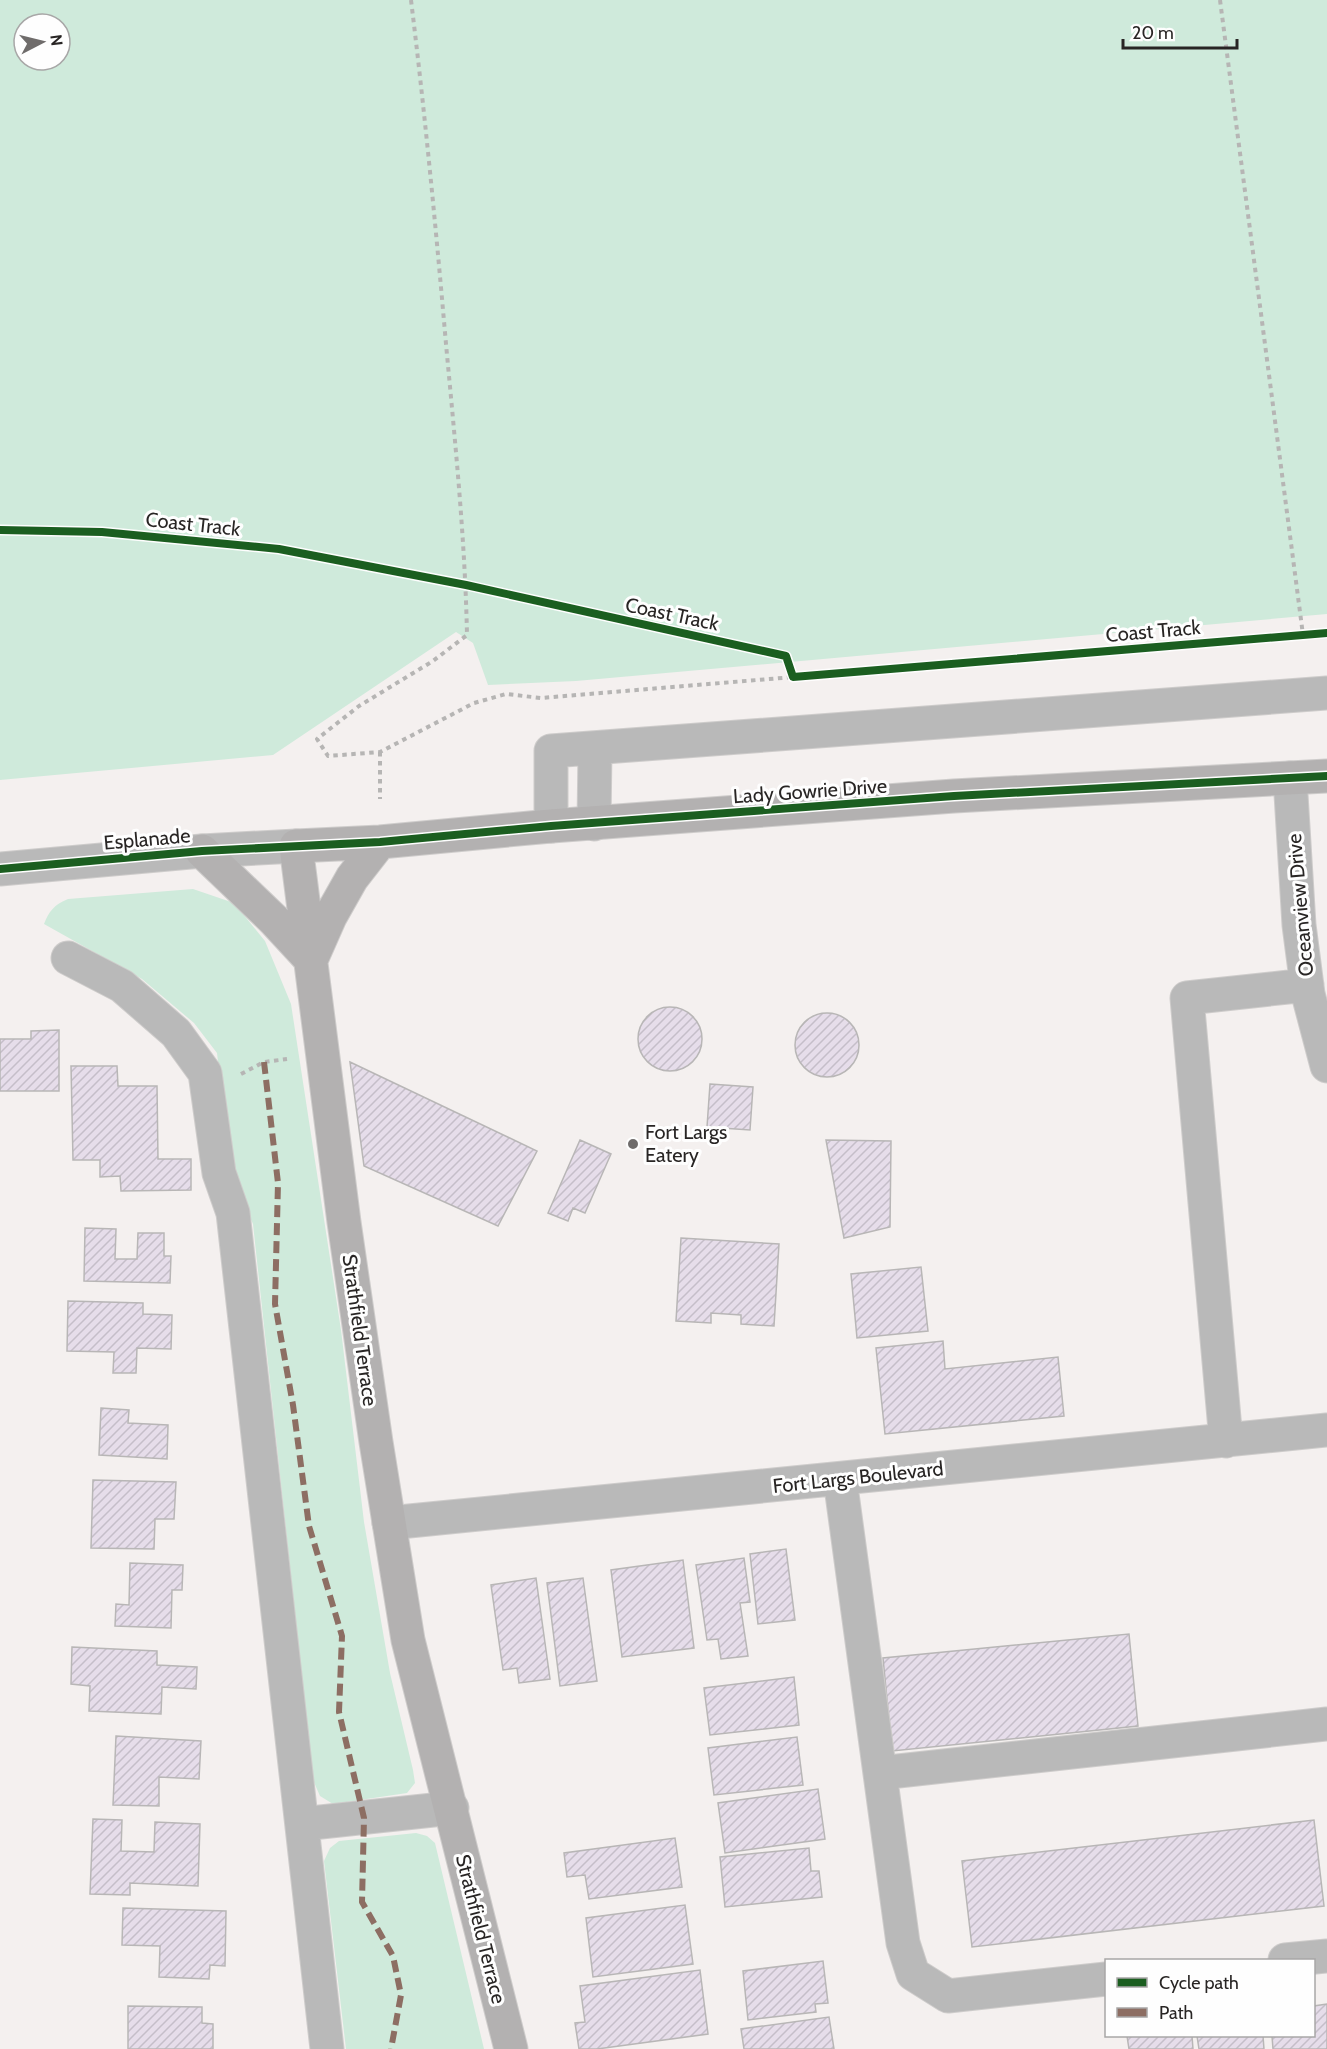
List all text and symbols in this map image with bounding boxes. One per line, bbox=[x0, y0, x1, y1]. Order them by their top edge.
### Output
north arrow bbox=[12, 12, 72, 72]
scale bar bbox=[1123, 12, 1237, 50]
text: 20 m bbox=[1132, 22, 1174, 44]
text: N bbox=[46, 33, 67, 47]
street label: Coast Track bbox=[145, 507, 241, 541]
street label: Coast Track bbox=[623, 592, 721, 636]
street label: Coast Track bbox=[1105, 615, 1201, 647]
street label: Lady Gowrie Drive bbox=[732, 774, 888, 808]
street label: Esplanade bbox=[103, 823, 191, 855]
street label: Oceanview Drive bbox=[1282, 833, 1318, 977]
place label: Fort Largs Eatery bbox=[645, 1120, 727, 1167]
marker: Fort Largs Eatery bbox=[626, 1137, 640, 1151]
street label: Strathfield Terrace bbox=[337, 1253, 383, 1407]
street label: Fort Largs Boulevard bbox=[772, 1456, 944, 1498]
street label: Strathfield Terrace bbox=[451, 1852, 511, 2006]
legend bbox=[1105, 1959, 1315, 2037]
text: Cycle path bbox=[1159, 1972, 1239, 1994]
text: Path bbox=[1159, 2002, 1193, 2024]

